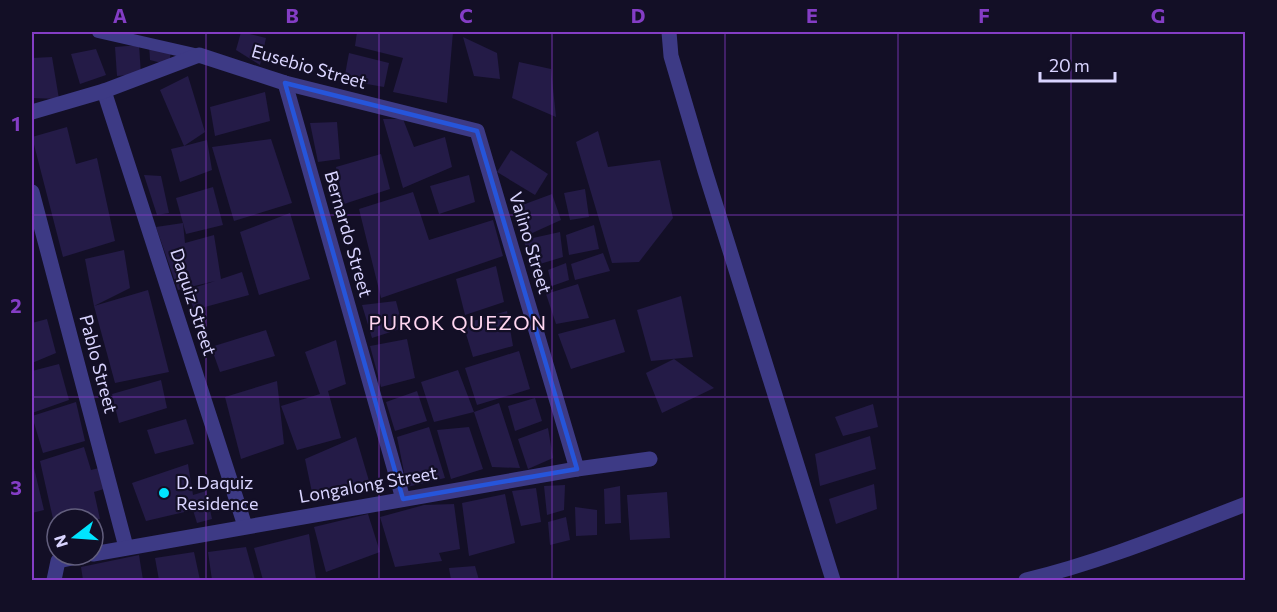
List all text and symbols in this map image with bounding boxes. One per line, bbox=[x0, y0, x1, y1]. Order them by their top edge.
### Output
text: A bbox=[113, 3, 127, 27]
text: B bbox=[285, 3, 299, 27]
text: C bbox=[459, 3, 473, 27]
text: D bbox=[631, 3, 645, 27]
text: E bbox=[806, 3, 818, 27]
text: F bbox=[978, 3, 990, 27]
text: G bbox=[1151, 3, 1165, 27]
street label: Eusebio Street bbox=[249, 39, 369, 93]
scale bar bbox=[1040, 45, 1115, 83]
text: 20 m bbox=[1049, 54, 1090, 76]
text: 1 bbox=[11, 111, 21, 135]
street label: Bernardo Street bbox=[320, 168, 378, 299]
street label: Valino Street bbox=[505, 189, 557, 296]
street label: Daquiz Street bbox=[166, 245, 222, 358]
text: 2 bbox=[10, 293, 22, 317]
district label: PUROK QUEZON bbox=[368, 310, 548, 334]
street label: Pablo Street bbox=[75, 312, 123, 415]
street label: Longalong Street bbox=[297, 461, 439, 507]
place label: D. Daquiz Residence bbox=[176, 471, 258, 514]
text: 3 bbox=[10, 475, 22, 499]
marker: D. Daquiz Residence bbox=[157, 486, 171, 500]
north arrow bbox=[45, 507, 105, 567]
text: N bbox=[49, 533, 71, 550]

